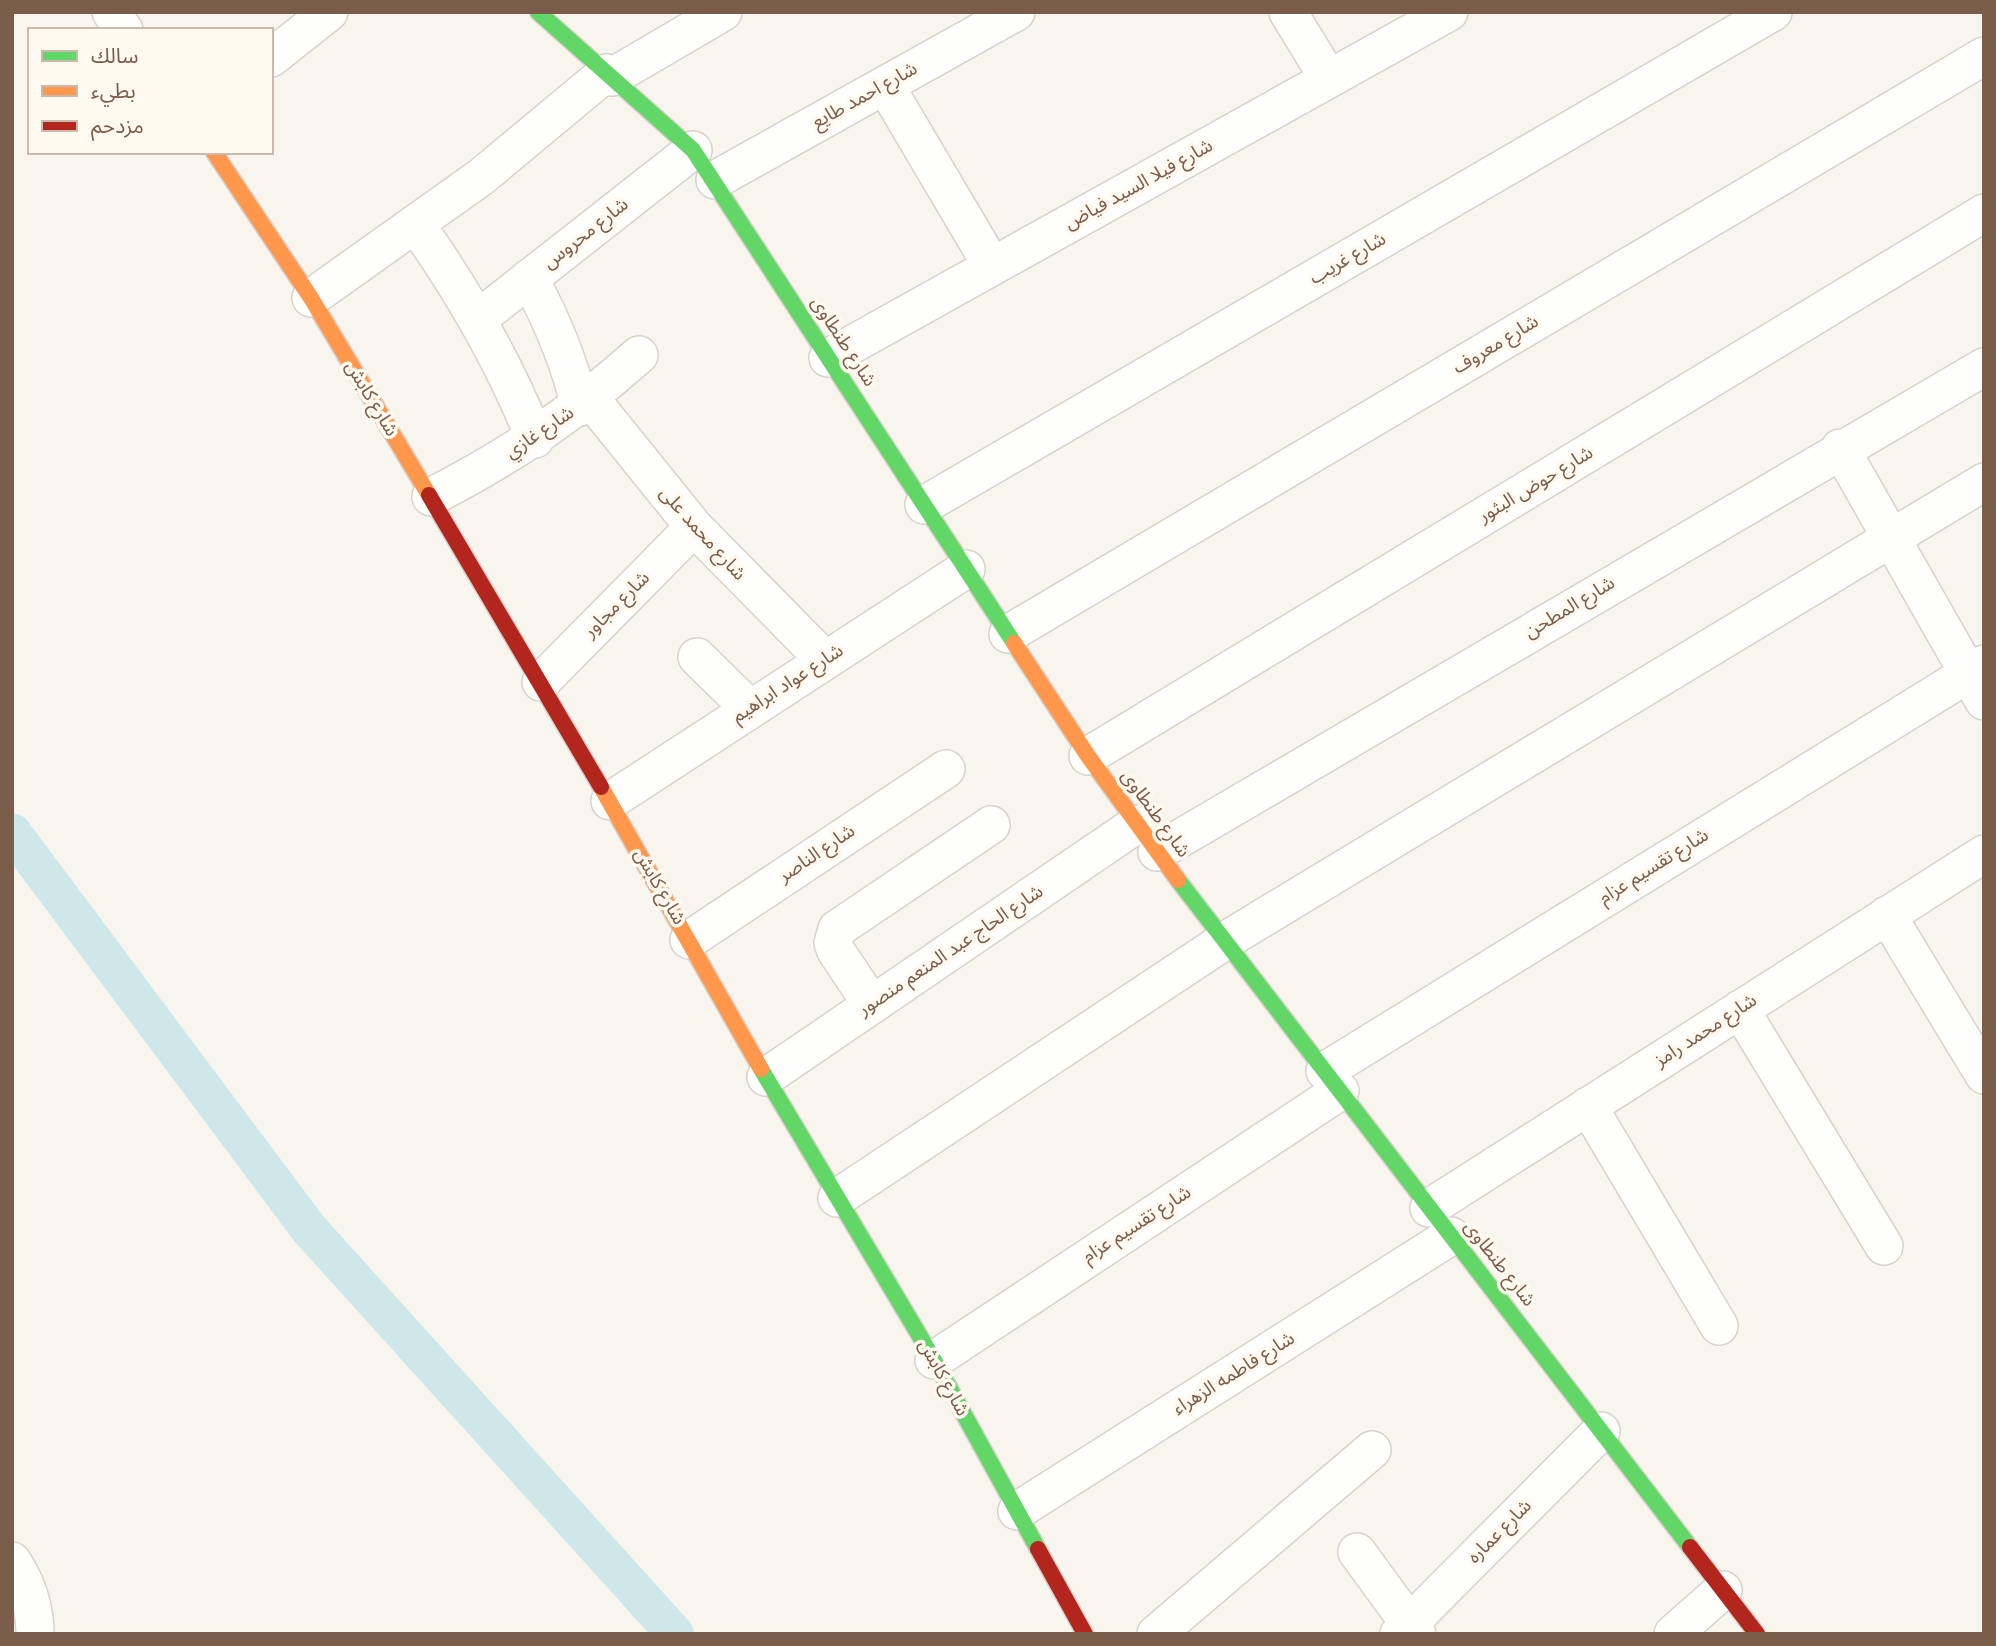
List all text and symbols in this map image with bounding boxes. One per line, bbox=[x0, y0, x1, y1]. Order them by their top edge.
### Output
legend bbox=[28, 28, 273, 154]
text: سالك bbox=[91, 44, 138, 71]
street label: شارع احمد طايع bbox=[808, 57, 922, 136]
text: بطيء bbox=[91, 79, 136, 107]
text: مزدحم bbox=[91, 114, 144, 141]
street label: شارع فيلا السيد فياض bbox=[1061, 134, 1217, 236]
street label: شارع محروس bbox=[538, 193, 634, 275]
street label: شارع غريب bbox=[1305, 227, 1391, 291]
street label: شارع طنطاوى bbox=[805, 292, 881, 392]
street label: شارع معروف bbox=[1449, 310, 1543, 380]
street label: شارع كابش bbox=[339, 357, 403, 441]
street label: شارع غازي bbox=[501, 401, 580, 466]
street label: شارع حوض البثور bbox=[1473, 441, 1598, 529]
street label: شارع محمد على bbox=[653, 482, 751, 586]
street label: شارع مجاور bbox=[578, 567, 655, 644]
street label: شارع المطحن bbox=[1520, 572, 1620, 644]
street label: شارع عواد ابراهيم bbox=[728, 639, 849, 730]
street label: شارع طنطاوى bbox=[1115, 765, 1195, 863]
street label: شارع الناصر bbox=[773, 820, 860, 889]
street label: شارع تقسيم عزام bbox=[1595, 824, 1714, 911]
street label: شارع كابش bbox=[628, 845, 690, 929]
street label: شارع الحاج عبد المنعم منصور bbox=[853, 880, 1049, 1023]
street label: شارع محمد رامز bbox=[1649, 989, 1762, 1074]
street label: شارع تقسيم عزام bbox=[1078, 1181, 1197, 1270]
street label: شارع طنطاوى bbox=[1458, 1216, 1540, 1312]
street label: شارع فاطمه الزهراء bbox=[1168, 1327, 1300, 1421]
street label: شارع كابش bbox=[912, 1335, 974, 1421]
street label: شارع عماره bbox=[1463, 1495, 1537, 1569]

